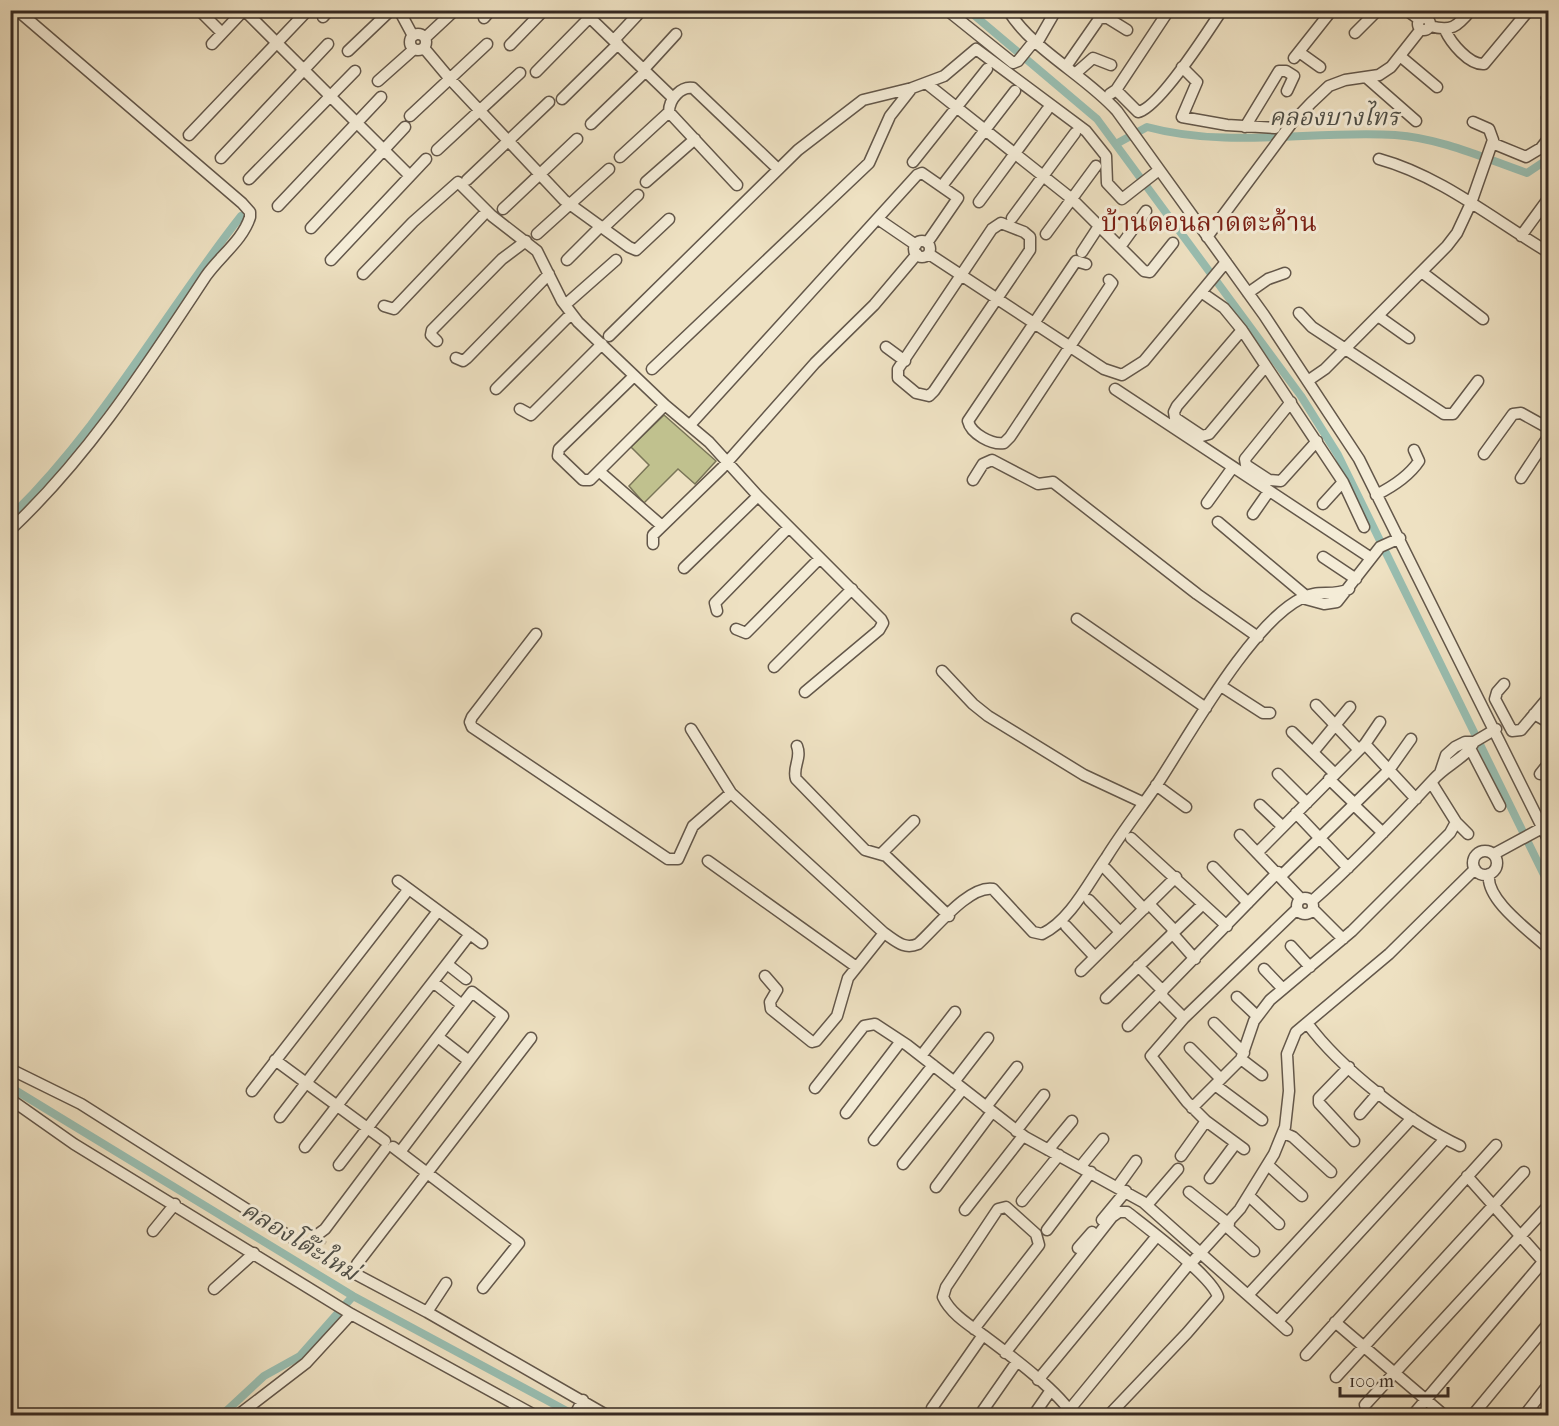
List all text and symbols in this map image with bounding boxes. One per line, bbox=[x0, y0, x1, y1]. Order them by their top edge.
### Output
water label: คลองบางไทร bbox=[1269, 100, 1401, 131]
district label: บ้านดอนลาดตะค้าน bbox=[1101, 207, 1317, 238]
water label: คลองโต๊ะใหม่ bbox=[237, 1193, 367, 1288]
scale bar bbox=[1340, 1360, 1448, 1398]
text: 100 m bbox=[1349, 1371, 1394, 1392]

